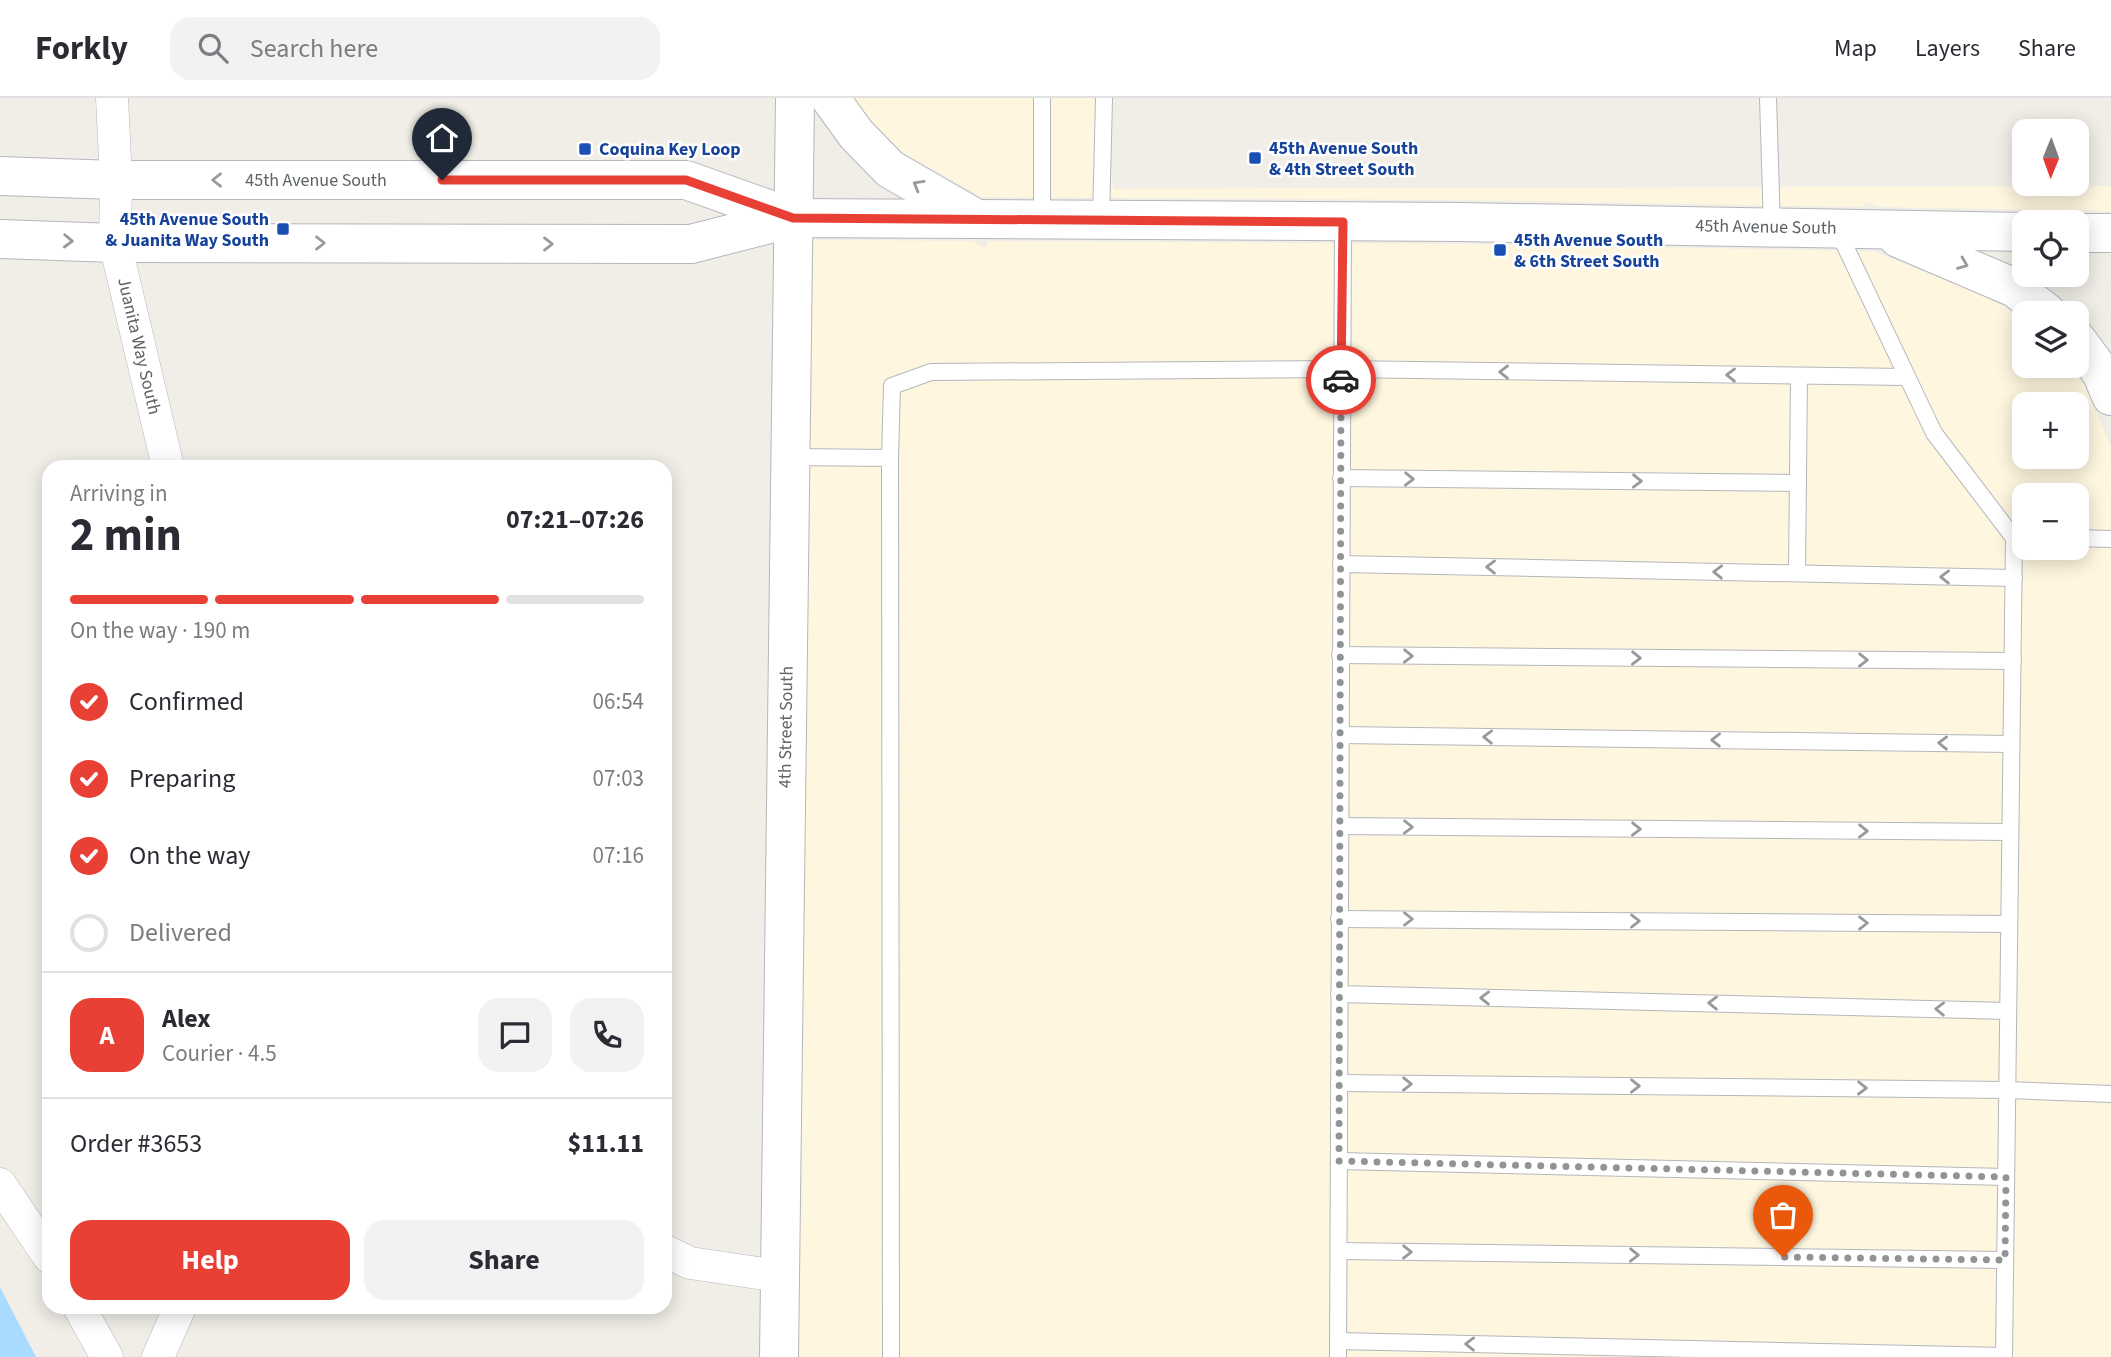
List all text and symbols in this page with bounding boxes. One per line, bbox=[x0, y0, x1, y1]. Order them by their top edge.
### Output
search box bbox=[170, 17, 660, 80]
text: Forkly bbox=[35, 25, 128, 72]
icon: search bbox=[194, 29, 232, 67]
text: Search here bbox=[250, 30, 378, 67]
text: Map bbox=[1834, 31, 1877, 66]
text: Layers bbox=[1915, 31, 1980, 66]
text: Share bbox=[2018, 31, 2076, 66]
pin bbox=[412, 108, 472, 180]
icon: home bbox=[423, 119, 461, 157]
north arrow bbox=[2012, 119, 2090, 196]
map controls bbox=[2012, 119, 2089, 560]
place label: 45th Avenue South & 4th Street South bbox=[1269, 136, 1418, 182]
place label: Coquina Key Loop bbox=[599, 137, 741, 162]
marker: Coquina Key Loop bbox=[577, 141, 593, 157]
marker: 45th Avenue South & 4th Street South bbox=[1247, 150, 1263, 166]
street label: 45th Avenue South bbox=[245, 168, 387, 193]
one-way arrow bbox=[211, 172, 221, 188]
one-way arrow bbox=[912, 180, 925, 193]
place label: 45th Avenue South & Juanita Way South bbox=[105, 207, 269, 253]
button: locate bbox=[2012, 210, 2089, 287]
street label: 45th Avenue South bbox=[1695, 213, 1837, 241]
marker: 45th Avenue South & Juanita Way South bbox=[275, 221, 291, 237]
place label: 45th Avenue South & 6th Street South bbox=[1514, 228, 1663, 274]
one-way arrow bbox=[63, 234, 74, 249]
one-way arrow bbox=[315, 235, 326, 251]
one-way arrow bbox=[543, 236, 553, 252]
marker: 45th Avenue South & 6th Street South bbox=[1492, 242, 1508, 258]
one-way arrow bbox=[1956, 255, 1968, 269]
street label: Juanita Way South bbox=[111, 275, 167, 417]
button: layers bbox=[2012, 301, 2089, 378]
courier bbox=[1306, 345, 1376, 415]
icon: car bbox=[1322, 361, 1360, 399]
one-way arrow bbox=[1498, 364, 1509, 379]
one-way arrow bbox=[1725, 367, 1736, 383]
button: + bbox=[2012, 392, 2089, 469]
one-way arrow bbox=[1404, 471, 1415, 487]
one-way arrow bbox=[1632, 473, 1642, 489]
text: Arriving in bbox=[70, 477, 168, 510]
button: − bbox=[2012, 483, 2089, 560]
text: 07:21–07:26 bbox=[506, 501, 644, 538]
text: 2 min bbox=[70, 503, 182, 568]
one-way arrow bbox=[1485, 559, 1495, 575]
one-way arrow bbox=[1712, 564, 1723, 579]
one-way arrow bbox=[1940, 569, 1951, 584]
text: On the way · 190 m bbox=[70, 614, 250, 647]
one-way arrow bbox=[1404, 648, 1414, 664]
one-way arrow bbox=[1631, 650, 1642, 666]
one-way arrow bbox=[1859, 652, 1869, 668]
street label: 4th Street South bbox=[772, 666, 800, 788]
icon: check bbox=[70, 683, 108, 721]
text: Confirmed bbox=[129, 683, 244, 720]
text: 06:54 bbox=[593, 685, 644, 718]
one-way arrow bbox=[1482, 729, 1493, 745]
one-way arrow bbox=[1710, 732, 1720, 748]
one-way arrow bbox=[1937, 736, 1948, 751]
icon: check bbox=[70, 760, 108, 798]
text: Preparing bbox=[129, 760, 235, 797]
text: 07:03 bbox=[593, 762, 644, 795]
one-way arrow bbox=[1403, 819, 1414, 835]
one-way arrow bbox=[1631, 821, 1641, 837]
one-way arrow bbox=[1858, 823, 1869, 839]
icon: check bbox=[70, 837, 108, 875]
text: On the way bbox=[129, 837, 250, 874]
text: 07:16 bbox=[593, 839, 644, 872]
one-way arrow bbox=[1403, 911, 1413, 927]
one-way arrow bbox=[1630, 913, 1641, 929]
text: Delivered bbox=[129, 914, 232, 951]
one-way arrow bbox=[1858, 915, 1868, 931]
one-way arrow bbox=[1479, 990, 1490, 1005]
one-way arrow bbox=[1707, 996, 1718, 1011]
button: chat bbox=[478, 998, 552, 1072]
button: phone bbox=[570, 998, 644, 1072]
text: Alex bbox=[162, 1000, 211, 1037]
one-way arrow bbox=[1934, 1002, 1945, 1017]
text: A bbox=[100, 1017, 114, 1054]
text: Courier · 4.5 bbox=[162, 1037, 277, 1070]
one-way arrow bbox=[1402, 1076, 1413, 1092]
one-way arrow bbox=[1630, 1078, 1640, 1094]
one-way arrow bbox=[1857, 1080, 1868, 1096]
text: Order #3653 bbox=[70, 1125, 202, 1162]
text: $11.11 bbox=[568, 1125, 644, 1162]
pin bbox=[1753, 1185, 1813, 1257]
icon: bag bbox=[1764, 1196, 1802, 1234]
button: Help bbox=[70, 1220, 350, 1300]
button: Share bbox=[364, 1220, 644, 1300]
one-way arrow bbox=[1402, 1244, 1413, 1259]
one-way arrow bbox=[1629, 1247, 1640, 1262]
one-way arrow bbox=[1465, 1336, 1475, 1352]

